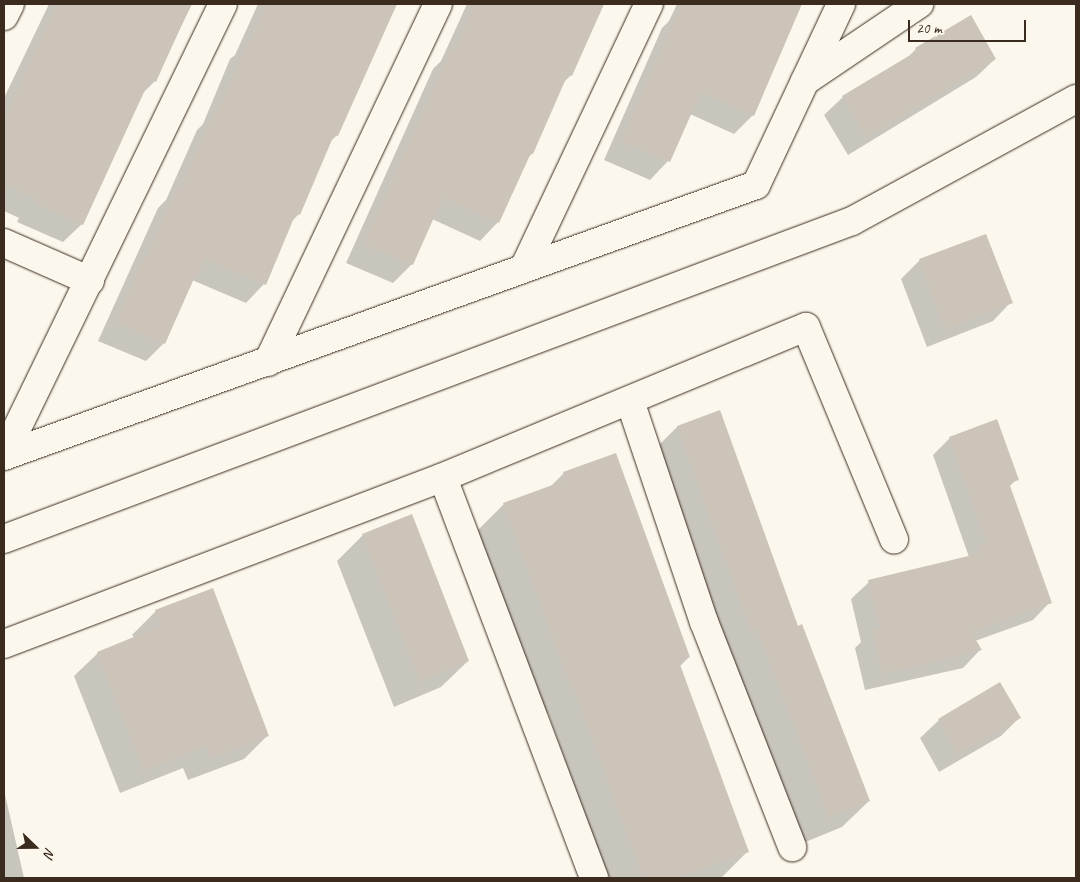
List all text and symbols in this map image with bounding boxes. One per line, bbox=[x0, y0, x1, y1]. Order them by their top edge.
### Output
scale bar bbox=[910, 10, 1028, 42]
text: 20 m bbox=[916, 19, 942, 38]
north arrow bbox=[10, 822, 60, 872]
text: N bbox=[40, 846, 59, 860]

